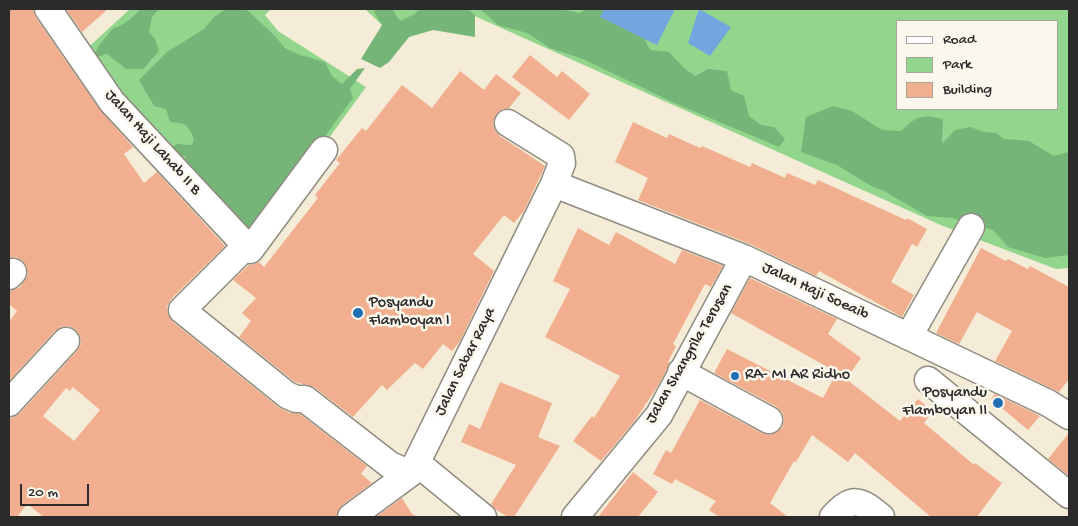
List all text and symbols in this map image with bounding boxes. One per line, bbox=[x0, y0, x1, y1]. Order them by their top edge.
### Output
legend bbox=[896, 20, 1058, 110]
text: Road bbox=[943, 31, 976, 49]
text: Park bbox=[943, 56, 972, 74]
text: Building bbox=[943, 81, 992, 99]
street label: Jalan Haji Lahab II B bbox=[100, 86, 204, 200]
street label: Jalan Haji Soeaib bbox=[758, 259, 872, 325]
street label: Jalan Shangrila Terusan bbox=[642, 281, 738, 427]
place label: Posyandu Flamboyan I bbox=[369, 294, 450, 332]
street label: Jalan Sabar Raya bbox=[431, 305, 501, 419]
marker: Posyandu Flamboyan I bbox=[351, 306, 365, 320]
place label: RA- MI AR Ridho bbox=[745, 366, 850, 386]
marker: RA- MI AR Ridho bbox=[729, 370, 741, 382]
place label: Posyandu Flamboyan II bbox=[902, 384, 987, 422]
marker: Posyandu Flamboyan II bbox=[991, 396, 1005, 410]
scale bar bbox=[22, 474, 91, 506]
text: 20 m bbox=[28, 484, 58, 502]

